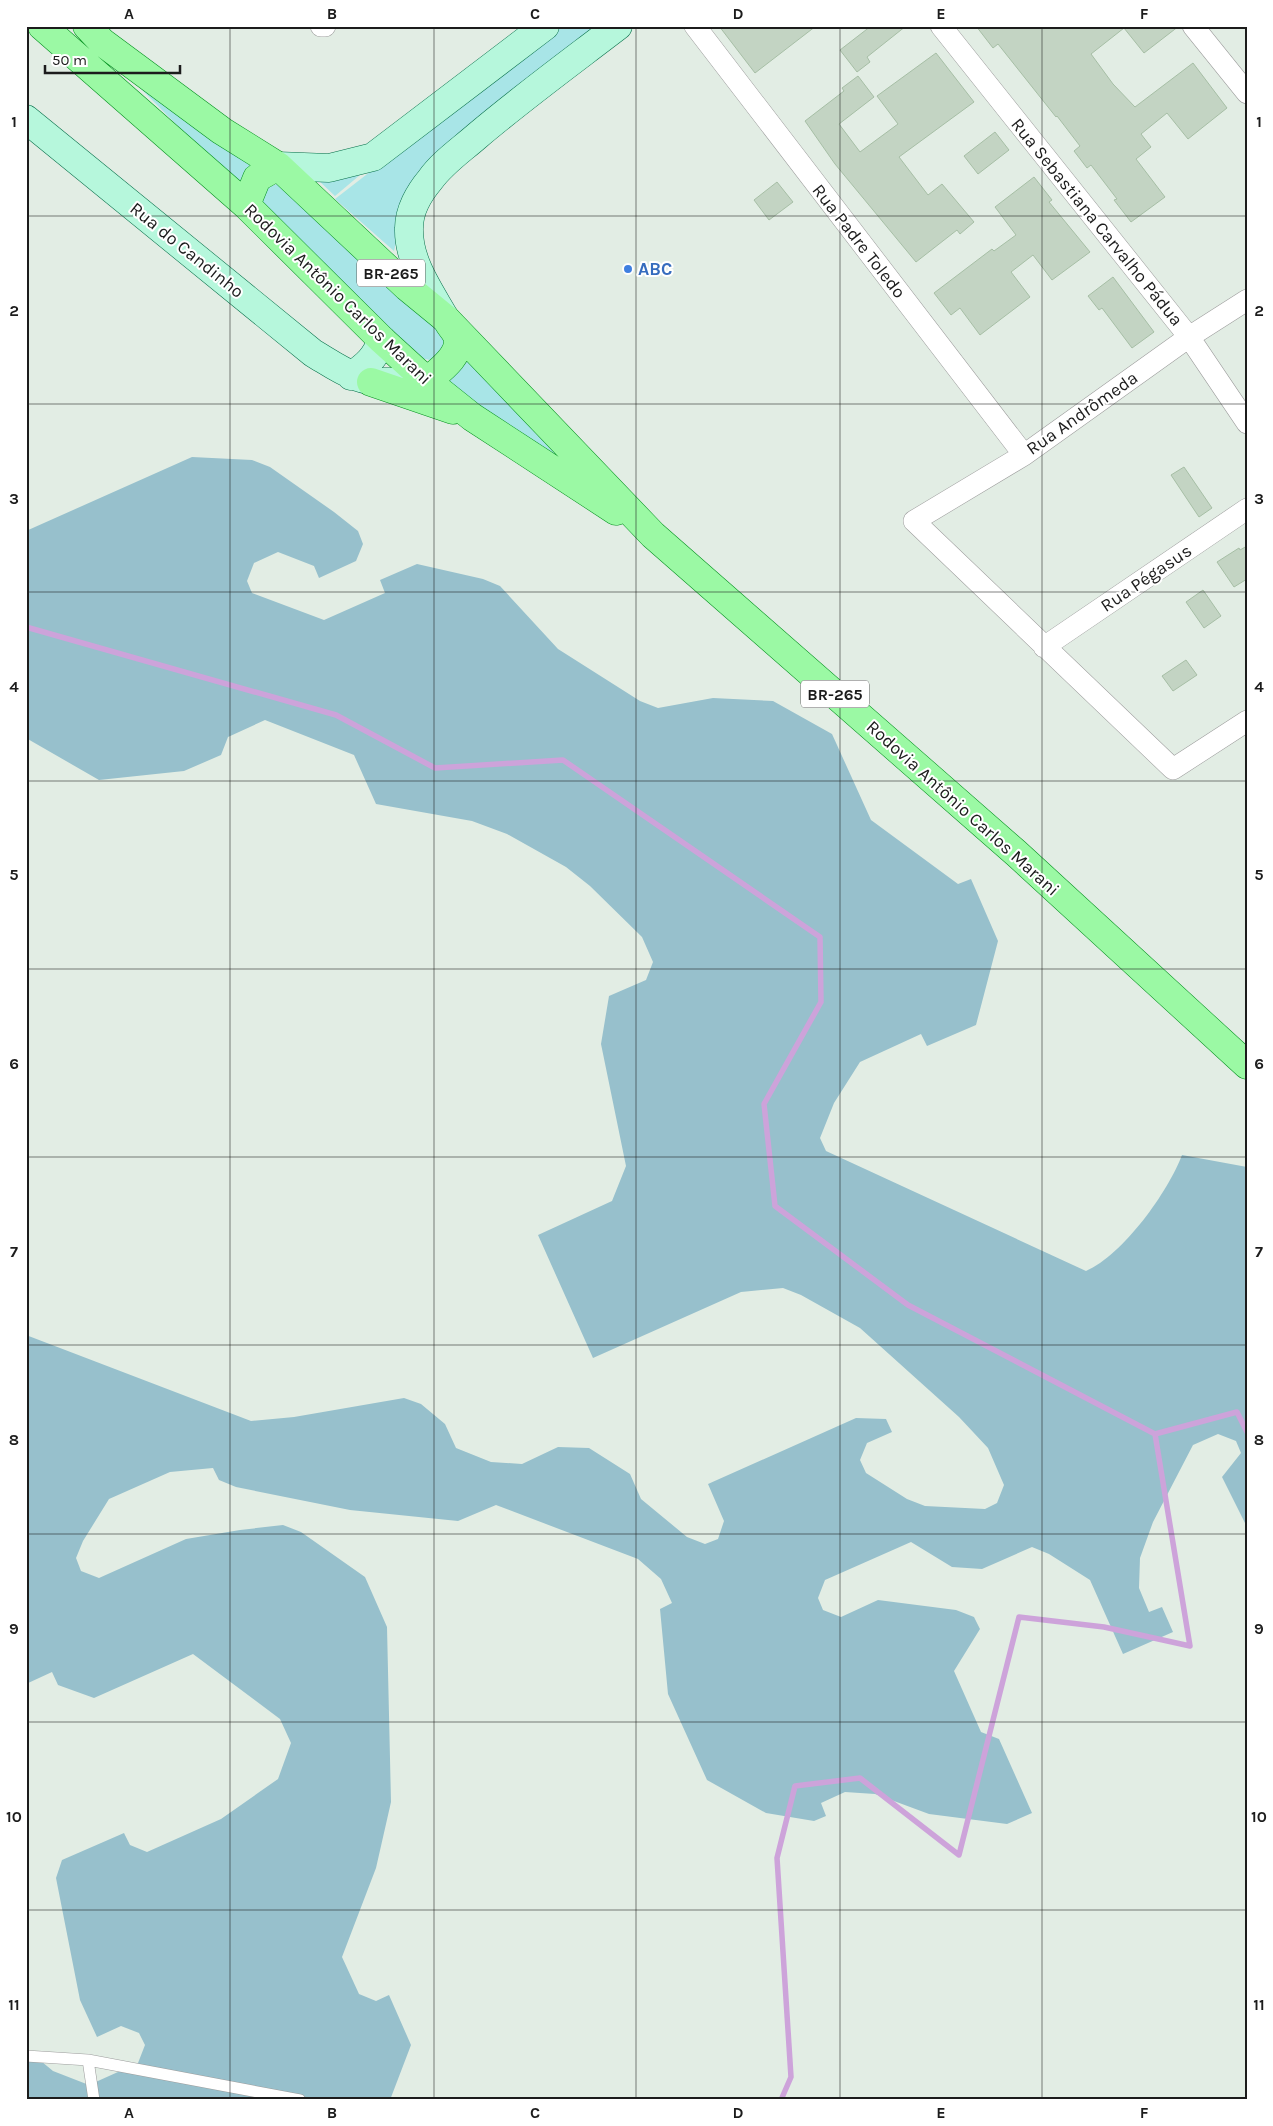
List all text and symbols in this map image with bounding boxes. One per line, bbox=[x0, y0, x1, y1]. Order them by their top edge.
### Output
text: A bbox=[124, 4, 134, 23]
text: B bbox=[327, 4, 337, 23]
text: C bbox=[530, 4, 540, 23]
text: D bbox=[733, 4, 744, 23]
text: E bbox=[936, 4, 946, 23]
text: F bbox=[1140, 4, 1149, 23]
scale bar bbox=[45, 42, 180, 74]
text: 50 m bbox=[52, 51, 87, 69]
text: 1 bbox=[11, 112, 17, 131]
text: 1 bbox=[1256, 112, 1262, 131]
street label: Rua Sebastiana Carvalho Pádua bbox=[1006, 114, 1188, 330]
street label: Rua Padre Toledo bbox=[808, 180, 910, 302]
street label: Rua do Candinho bbox=[126, 197, 248, 303]
street label: Rodovia Antônio Carlos Marani bbox=[240, 199, 436, 389]
place label: ABC bbox=[638, 258, 672, 280]
road number: BR-265 bbox=[357, 260, 425, 286]
marker: ABC bbox=[622, 263, 634, 275]
text: 2 bbox=[9, 301, 19, 320]
text: 2 bbox=[1254, 301, 1264, 320]
street label: Rua Andrômeda bbox=[1022, 366, 1142, 460]
text: 3 bbox=[9, 489, 19, 508]
text: 3 bbox=[1254, 489, 1264, 508]
street label: Rua Pégasus bbox=[1096, 539, 1196, 617]
text: 4 bbox=[9, 677, 19, 696]
text: 4 bbox=[1254, 677, 1264, 696]
road number: BR-265 bbox=[801, 681, 869, 708]
street label: Rodovia Antônio Carlos Marani bbox=[862, 716, 1064, 900]
text: 5 bbox=[9, 865, 19, 884]
text: 5 bbox=[1254, 865, 1264, 884]
text: 6 bbox=[9, 1054, 19, 1073]
text: 6 bbox=[1254, 1054, 1264, 1073]
text: 7 bbox=[10, 1242, 18, 1261]
text: 7 bbox=[1255, 1242, 1263, 1261]
text: 8 bbox=[9, 1430, 19, 1449]
text: 8 bbox=[1254, 1430, 1264, 1449]
text: 9 bbox=[9, 1619, 19, 1638]
text: 9 bbox=[1254, 1619, 1264, 1638]
text: 10 bbox=[6, 1807, 22, 1826]
text: 10 bbox=[1251, 1807, 1267, 1826]
text: 11 bbox=[8, 1995, 20, 2014]
text: 11 bbox=[1253, 1995, 1265, 2014]
text: A bbox=[124, 2103, 134, 2122]
text: B bbox=[327, 2103, 337, 2122]
text: C bbox=[530, 2103, 540, 2122]
text: D bbox=[733, 2103, 744, 2122]
text: E bbox=[936, 2103, 946, 2122]
text: F bbox=[1140, 2103, 1149, 2122]

